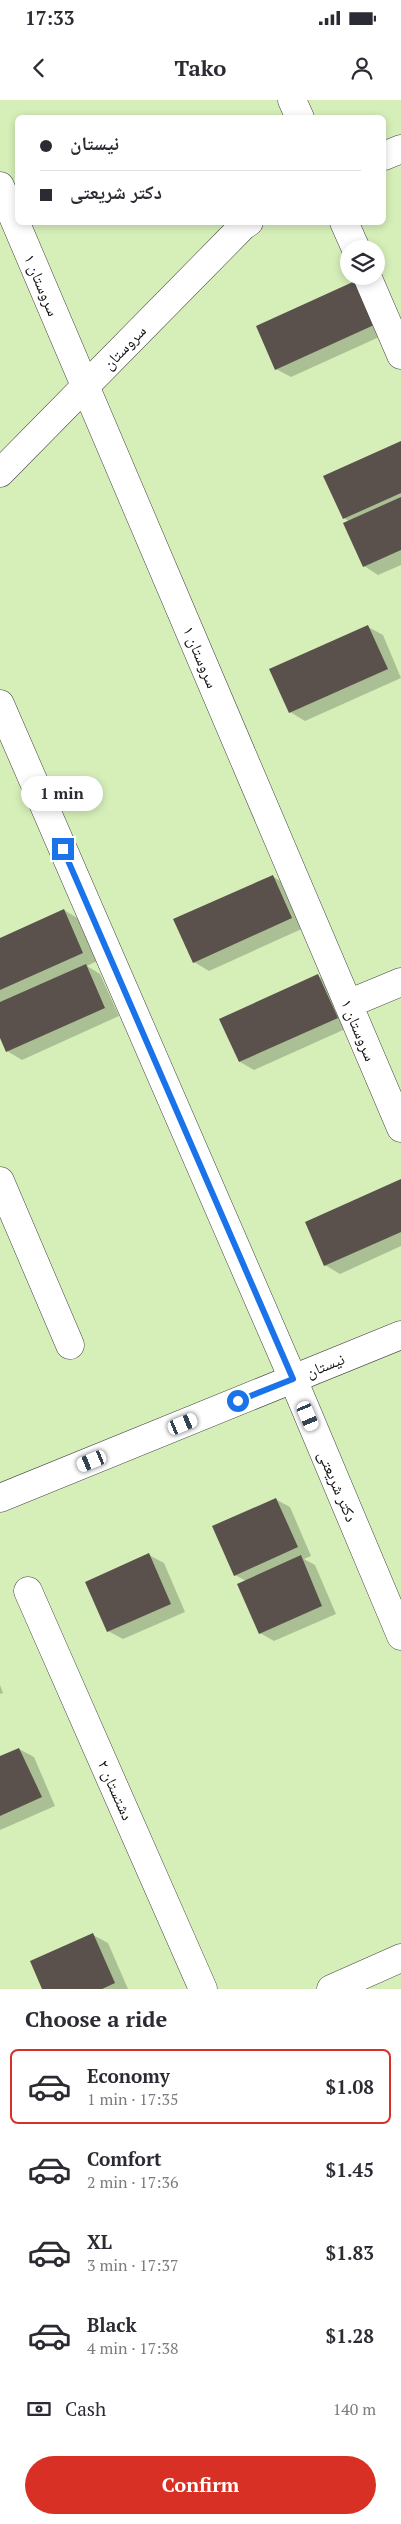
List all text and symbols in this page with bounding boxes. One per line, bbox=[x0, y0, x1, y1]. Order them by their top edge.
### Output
text: 17:33 bbox=[25, 5, 74, 30]
text: Tako bbox=[175, 53, 226, 82]
icon: back bbox=[25, 54, 53, 82]
icon: person bbox=[348, 54, 376, 82]
text: نیستان bbox=[70, 130, 119, 155]
text: دکتر شریعتی bbox=[70, 179, 162, 204]
map controls bbox=[340, 240, 385, 285]
button: layers bbox=[340, 240, 385, 285]
street label: سروستان ۱ bbox=[19, 251, 65, 319]
street label: سروستان bbox=[97, 320, 151, 374]
street label: سروستان ۱ bbox=[178, 623, 224, 691]
callout: 1 min bbox=[22, 776, 104, 812]
text: 1 min bbox=[40, 782, 84, 804]
route end bbox=[52, 838, 74, 860]
street label: سروستان ۱ bbox=[336, 996, 382, 1064]
street label: نیستان bbox=[302, 1347, 348, 1383]
route start bbox=[227, 1390, 249, 1412]
car bbox=[295, 1399, 320, 1433]
car bbox=[166, 1411, 199, 1437]
street label: دکتر شریعتی bbox=[313, 1447, 363, 1525]
car bbox=[75, 1448, 108, 1474]
street label: دشتستان ۲ bbox=[93, 1756, 139, 1824]
text: Choose a ride bbox=[25, 2004, 167, 2033]
text: Economy bbox=[87, 2063, 170, 2088]
icon: car bbox=[27, 2064, 72, 2109]
text: $1.08 bbox=[325, 2074, 374, 2099]
text: 1 min · 17:35 bbox=[87, 2088, 179, 2110]
text: Comfort bbox=[87, 2146, 162, 2171]
icon: car bbox=[27, 2147, 72, 2192]
text: $1.45 bbox=[325, 2157, 374, 2182]
text: 2 min · 17:36 bbox=[87, 2171, 179, 2193]
text: XL bbox=[87, 2229, 112, 2254]
icon: car bbox=[27, 2230, 72, 2275]
text: $1.83 bbox=[325, 2240, 374, 2265]
text: 3 min · 17:37 bbox=[87, 2254, 179, 2276]
text: Black bbox=[87, 2312, 137, 2337]
icon: car bbox=[27, 2313, 72, 2358]
text: $1.28 bbox=[325, 2323, 374, 2348]
text: 4 min · 17:38 bbox=[87, 2337, 179, 2359]
icon: cash bbox=[25, 2395, 53, 2423]
text: Cash bbox=[65, 2396, 106, 2421]
text: 140 m bbox=[333, 2398, 376, 2420]
button: Confirm bbox=[25, 2456, 376, 2514]

